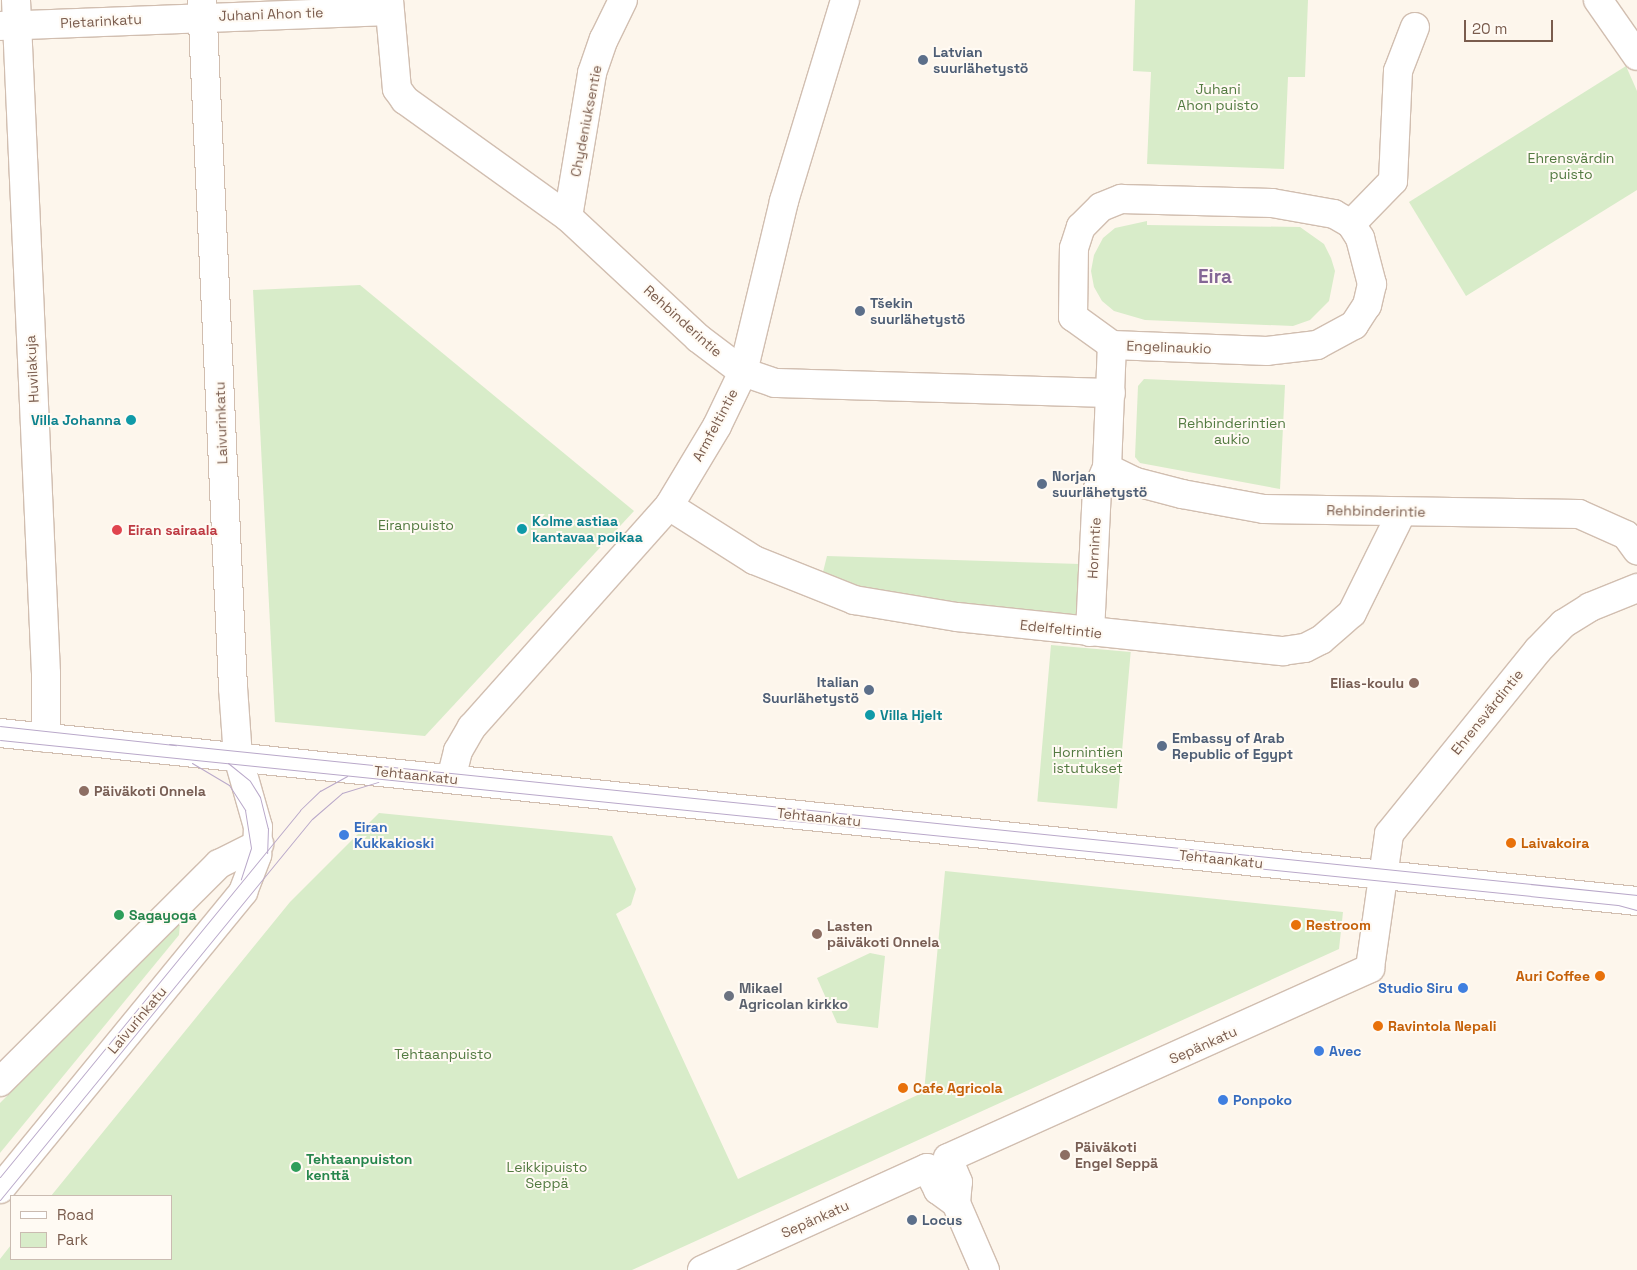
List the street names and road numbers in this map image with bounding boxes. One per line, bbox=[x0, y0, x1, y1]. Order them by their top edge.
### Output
street label: Juhani Ahon tie bbox=[218, 4, 324, 24]
street label: Pietarinkatu bbox=[60, 10, 142, 32]
street label: Chydeniuksentie bbox=[567, 64, 605, 178]
street label: Rehbinderintie bbox=[640, 282, 726, 360]
street label: Huvilakuja bbox=[22, 335, 42, 403]
street label: Engelinaukio bbox=[1126, 337, 1212, 357]
street label: Laivurinkatu bbox=[211, 381, 231, 465]
street label: Armfeltintie bbox=[689, 386, 741, 464]
street label: Rehbinderintie bbox=[1326, 502, 1426, 520]
street label: Hornintie bbox=[1084, 517, 1104, 579]
street label: Edelfeltintie bbox=[1019, 616, 1103, 642]
street label: Ehrensvärdintie bbox=[1447, 666, 1527, 758]
street label: Tehtaankatu bbox=[373, 762, 459, 788]
street label: Tehtaankatu bbox=[776, 804, 862, 830]
street label: Tehtaankatu bbox=[1178, 846, 1264, 872]
street label: Laivurinkatu bbox=[104, 983, 170, 1057]
street label: Sepänkatu bbox=[1166, 1023, 1240, 1067]
street label: Sepänkatu bbox=[778, 1197, 852, 1241]

